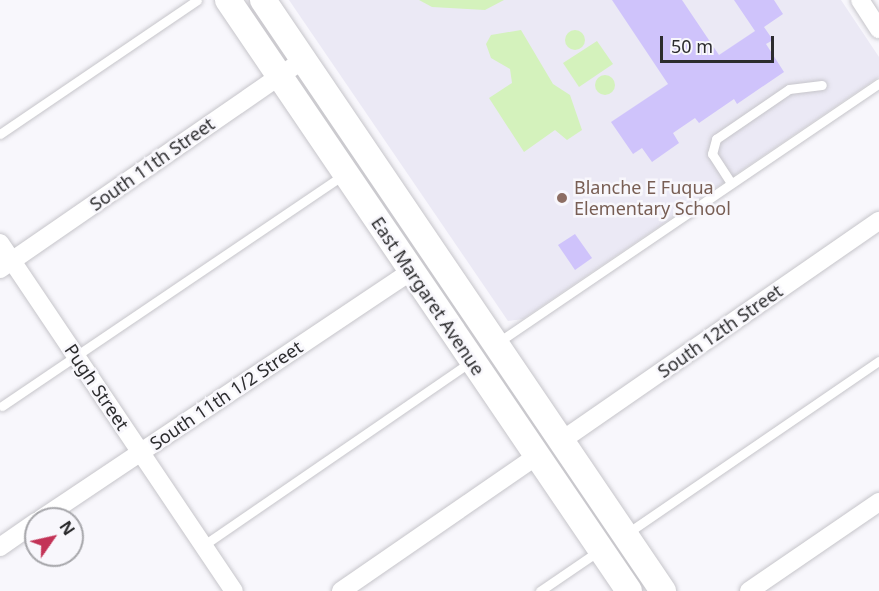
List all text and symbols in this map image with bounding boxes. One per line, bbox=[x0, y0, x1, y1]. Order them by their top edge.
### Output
scale bar bbox=[663, 24, 777, 62]
text: 50 m bbox=[671, 34, 713, 58]
street label: South 11th Street bbox=[85, 113, 219, 215]
place label: Blanche E Fuqua Elementary School bbox=[574, 177, 731, 219]
marker: Blanche E Fuqua Elementary School bbox=[555, 191, 569, 205]
street label: East Margaret Avenue bbox=[367, 213, 489, 379]
street label: South 12th Street bbox=[653, 280, 787, 382]
street label: South 11th 1/2 Street bbox=[146, 336, 306, 454]
street label: Pugh Street bbox=[60, 340, 134, 434]
north arrow bbox=[24, 507, 84, 567]
text: N bbox=[55, 517, 80, 540]

